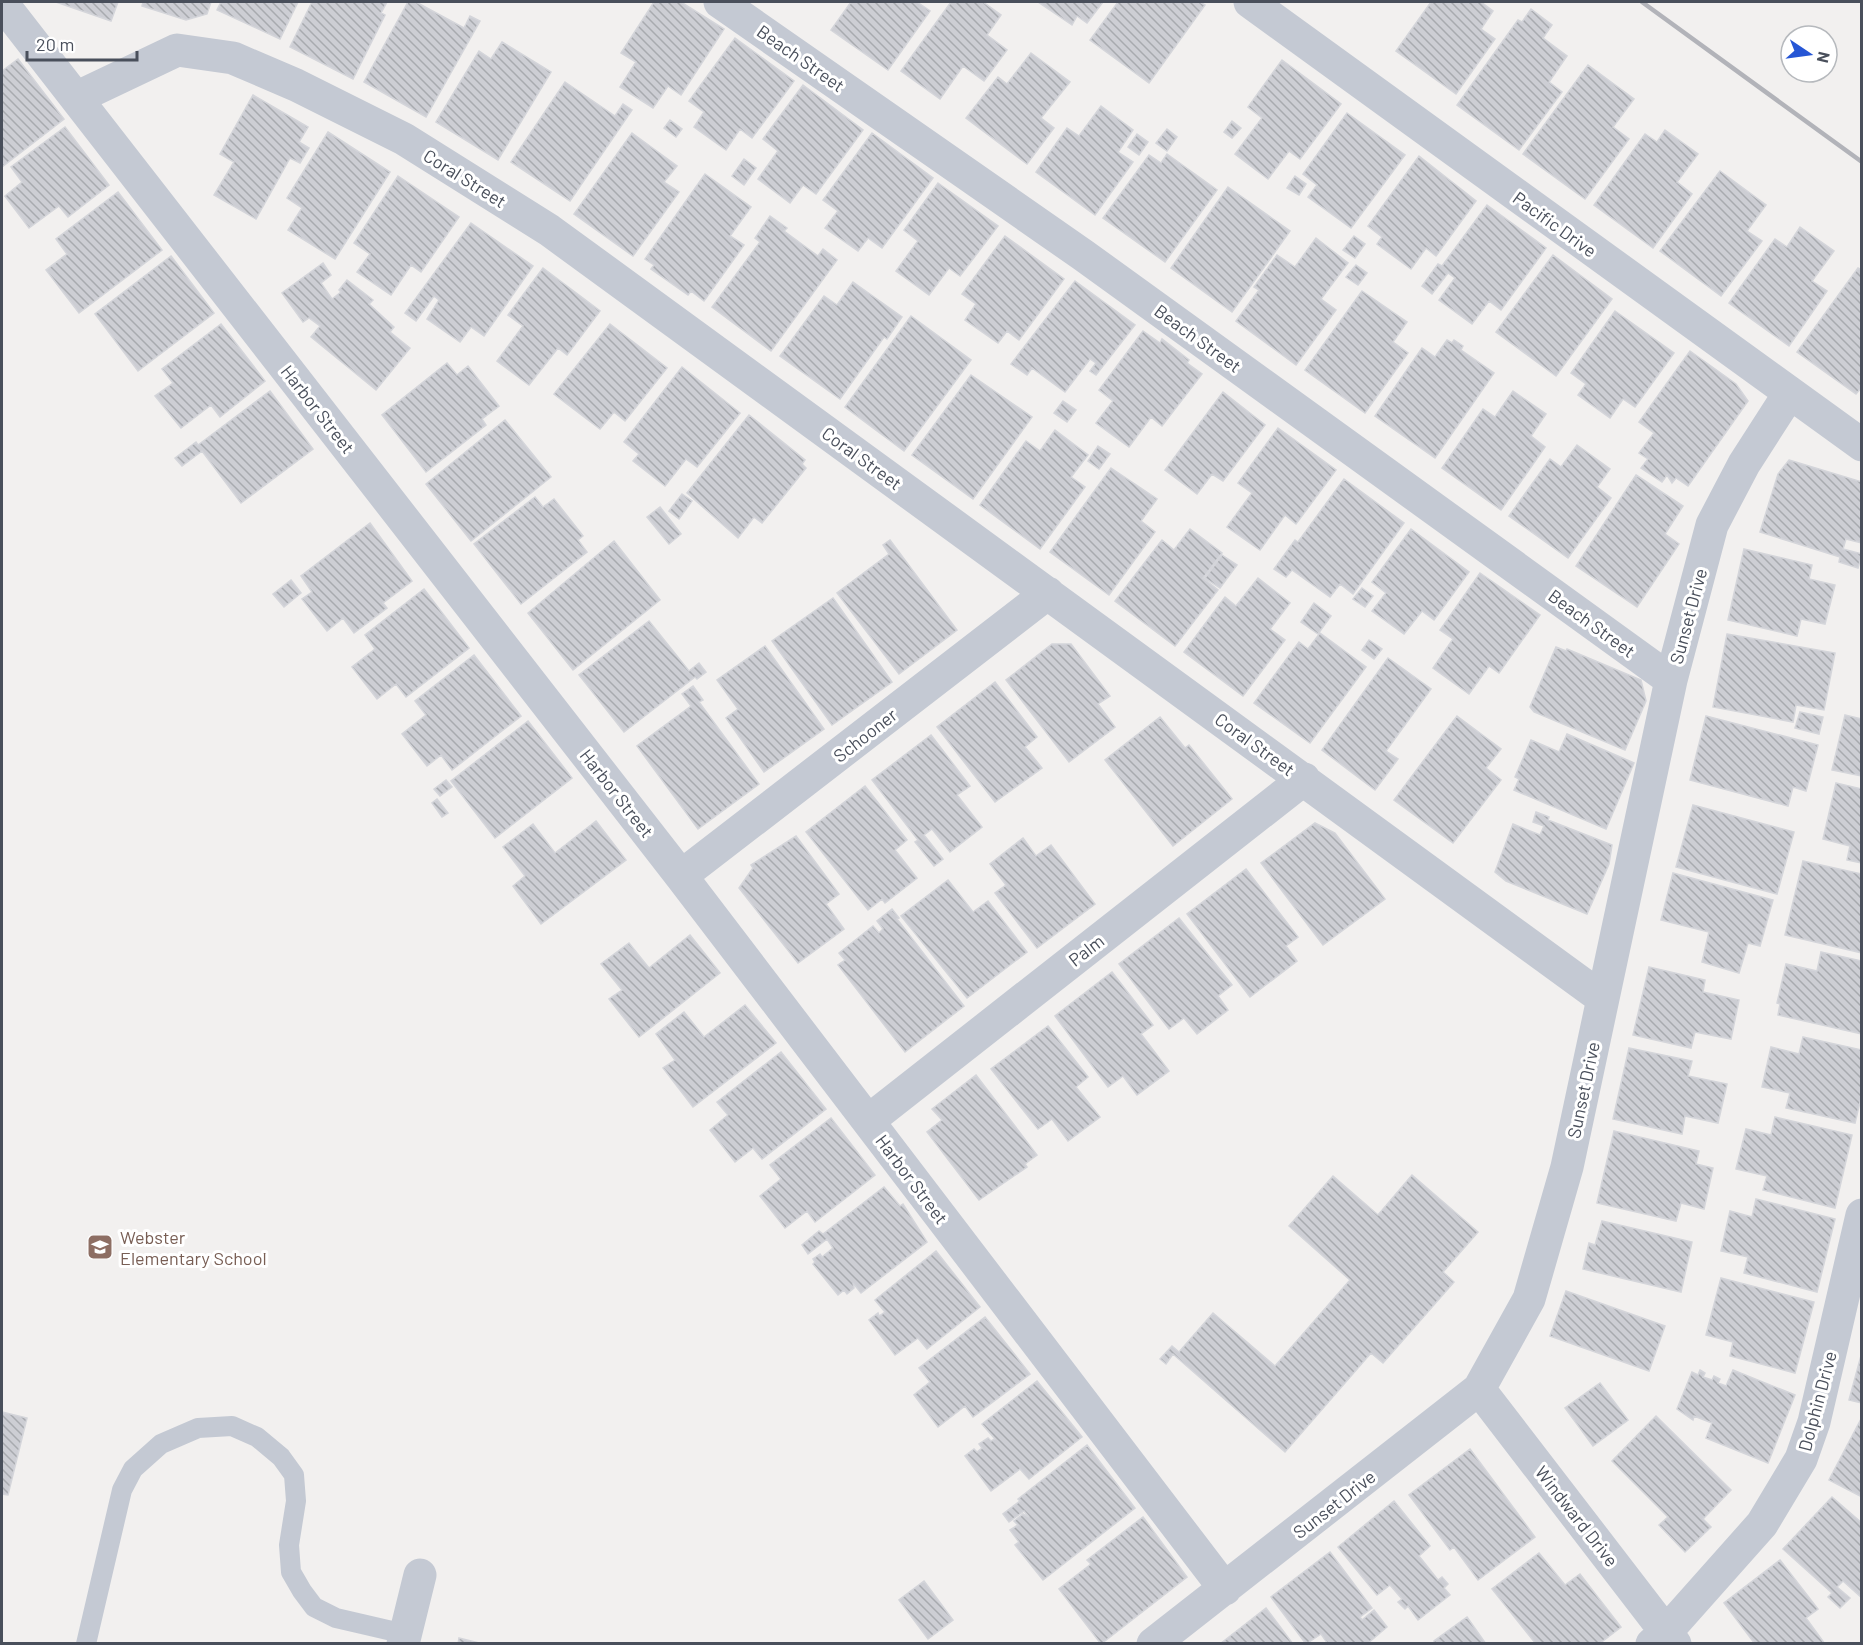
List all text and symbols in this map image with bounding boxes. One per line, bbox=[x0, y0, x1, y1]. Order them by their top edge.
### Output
street label: Beach Street bbox=[753, 20, 849, 96]
scale bar bbox=[27, 24, 136, 62]
north arrow bbox=[1779, 24, 1839, 84]
text: 20 m bbox=[36, 33, 74, 55]
text: N bbox=[1814, 50, 1835, 65]
street label: Coral Street bbox=[420, 144, 510, 212]
street label: Pacific Drive bbox=[1509, 186, 1601, 262]
street label: Beach Street bbox=[1150, 299, 1246, 377]
street label: Harbor Street bbox=[277, 360, 359, 458]
street label: Coral Street bbox=[818, 422, 906, 494]
street label: Sunset Drive bbox=[1665, 566, 1711, 666]
street label: Beach Street bbox=[1544, 584, 1640, 662]
street label: Schooner bbox=[829, 703, 902, 767]
street label: Coral Street bbox=[1211, 708, 1299, 780]
street label: Harbor Street bbox=[576, 744, 658, 842]
street label: Palm bbox=[1064, 929, 1108, 971]
street label: Sunset Drive bbox=[1562, 1040, 1604, 1140]
street label: Harbor Street bbox=[871, 1130, 953, 1228]
place label: Webster Elementary School bbox=[120, 1226, 267, 1269]
school or university icon: Webster Elementary School bbox=[85, 1232, 115, 1262]
street label: Dolphin Drive bbox=[1793, 1349, 1841, 1453]
street label: Windward Drive bbox=[1531, 1461, 1623, 1571]
street label: Sunset Drive bbox=[1289, 1465, 1379, 1543]

